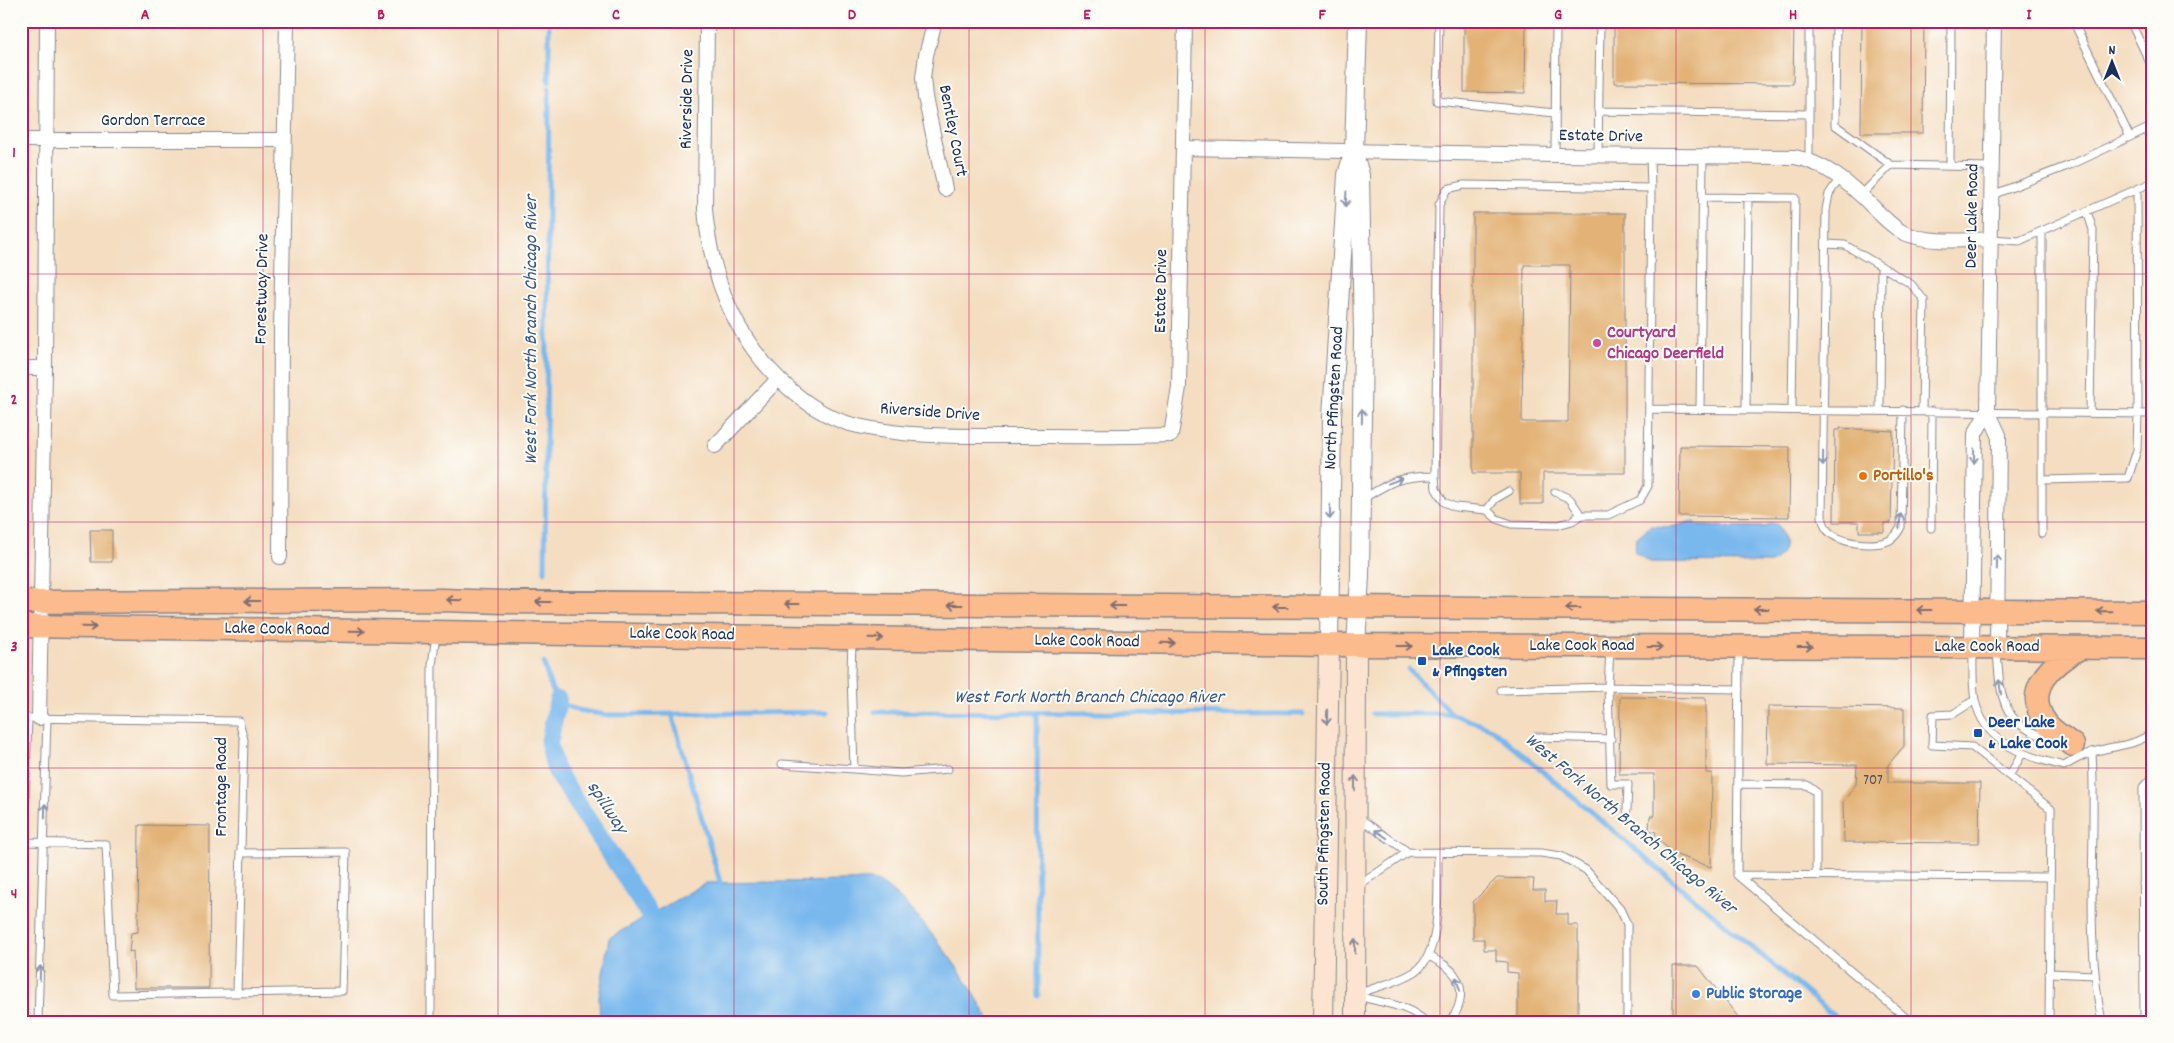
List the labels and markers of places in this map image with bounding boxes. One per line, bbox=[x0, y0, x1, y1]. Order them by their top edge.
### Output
place label: Courtyard Chicago Deerfield bbox=[1607, 321, 1724, 367]
marker: Courtyard Chicago Deerfield bbox=[1591, 337, 1603, 349]
place label: Portillo's bbox=[1873, 464, 1934, 489]
marker: Portillo's bbox=[1857, 470, 1869, 482]
place label: Lake Cook & Pfingsten bbox=[1432, 639, 1507, 685]
marker: Lake Cook & Pfingsten bbox=[1416, 655, 1428, 667]
place label: Deer Lake & Lake Cook bbox=[1988, 711, 2068, 757]
marker: Deer Lake & Lake Cook bbox=[1972, 727, 1984, 739]
place label: Public Storage bbox=[1706, 982, 1802, 1007]
marker: Public Storage bbox=[1690, 988, 1702, 1000]

